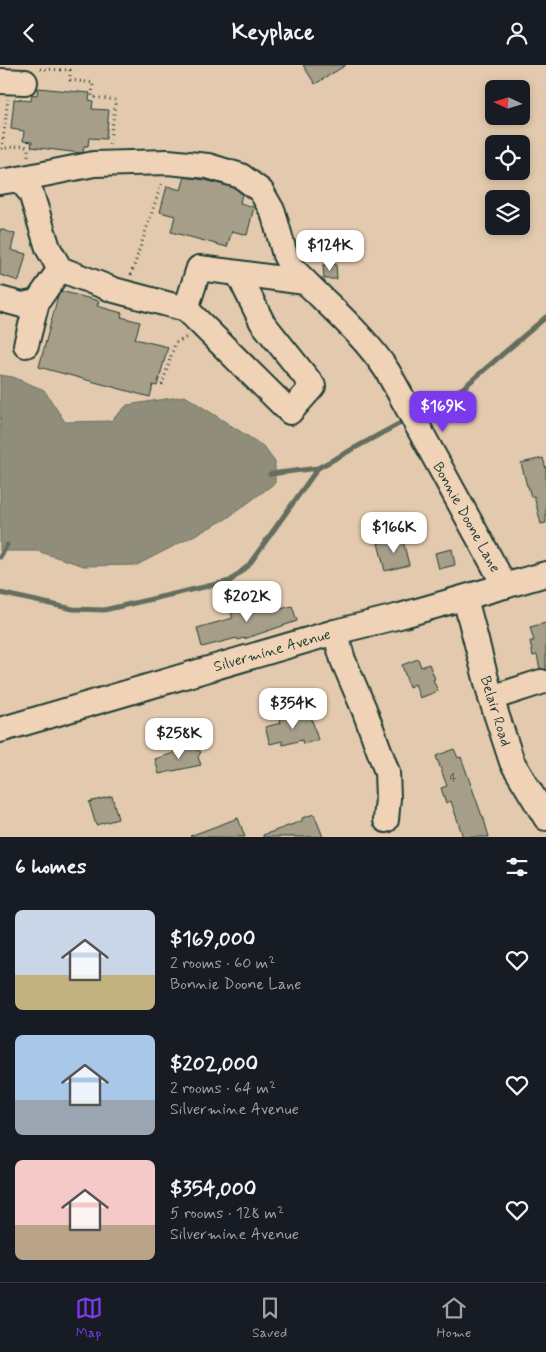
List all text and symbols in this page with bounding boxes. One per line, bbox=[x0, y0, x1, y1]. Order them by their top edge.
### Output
icon: back bbox=[15, 19, 43, 47]
text: Keyplace bbox=[232, 19, 314, 47]
icon: person bbox=[503, 19, 531, 47]
north arrow bbox=[485, 80, 530, 125]
map controls bbox=[485, 80, 530, 235]
button: locate bbox=[485, 135, 530, 180]
button: layers bbox=[485, 190, 530, 235]
pin: $124K bbox=[295, 229, 365, 272]
text: $124K bbox=[307, 235, 353, 256]
pin: $169K bbox=[408, 391, 478, 433]
text: $169K bbox=[420, 396, 466, 417]
street label: Bonnie Doone Lane bbox=[427, 459, 505, 576]
pin: $166K bbox=[359, 511, 429, 554]
text: $166K bbox=[372, 517, 416, 538]
pin: $202K bbox=[212, 581, 282, 623]
text: $202K bbox=[223, 586, 271, 607]
street label: Silvermine Avenue bbox=[211, 625, 333, 677]
street label: Belair Road bbox=[475, 674, 515, 749]
pin: $354K bbox=[258, 687, 328, 730]
text: $354K bbox=[270, 693, 316, 714]
pin: $258K bbox=[144, 717, 214, 760]
text: $258K bbox=[156, 723, 202, 744]
house number: 4 bbox=[450, 770, 457, 786]
text: 6 homes bbox=[15, 853, 86, 881]
icon: filters bbox=[503, 853, 531, 881]
text: $169,000 bbox=[170, 925, 255, 953]
icon: home bbox=[55, 930, 115, 990]
icon: heart bbox=[503, 946, 531, 974]
text: 2 rooms · 60 m² bbox=[170, 953, 275, 974]
text: Bonnie Doone Lane bbox=[170, 974, 302, 995]
text: $202,000 bbox=[170, 1050, 258, 1078]
icon: home bbox=[55, 1055, 115, 1115]
icon: heart bbox=[503, 1071, 531, 1099]
text: 2 rooms · 64 m² bbox=[170, 1078, 276, 1099]
text: Silvermine Avenue bbox=[170, 1099, 299, 1120]
text: $354,000 bbox=[170, 1175, 256, 1203]
icon: home bbox=[55, 1180, 115, 1240]
icon: heart bbox=[503, 1196, 531, 1224]
text: 5 rooms · 128 m² bbox=[170, 1203, 284, 1224]
text: Silvermine Avenue bbox=[170, 1224, 299, 1245]
tab: Map bbox=[75, 1294, 103, 1342]
tab: Saved bbox=[252, 1294, 287, 1342]
tab: Home bbox=[437, 1294, 471, 1342]

